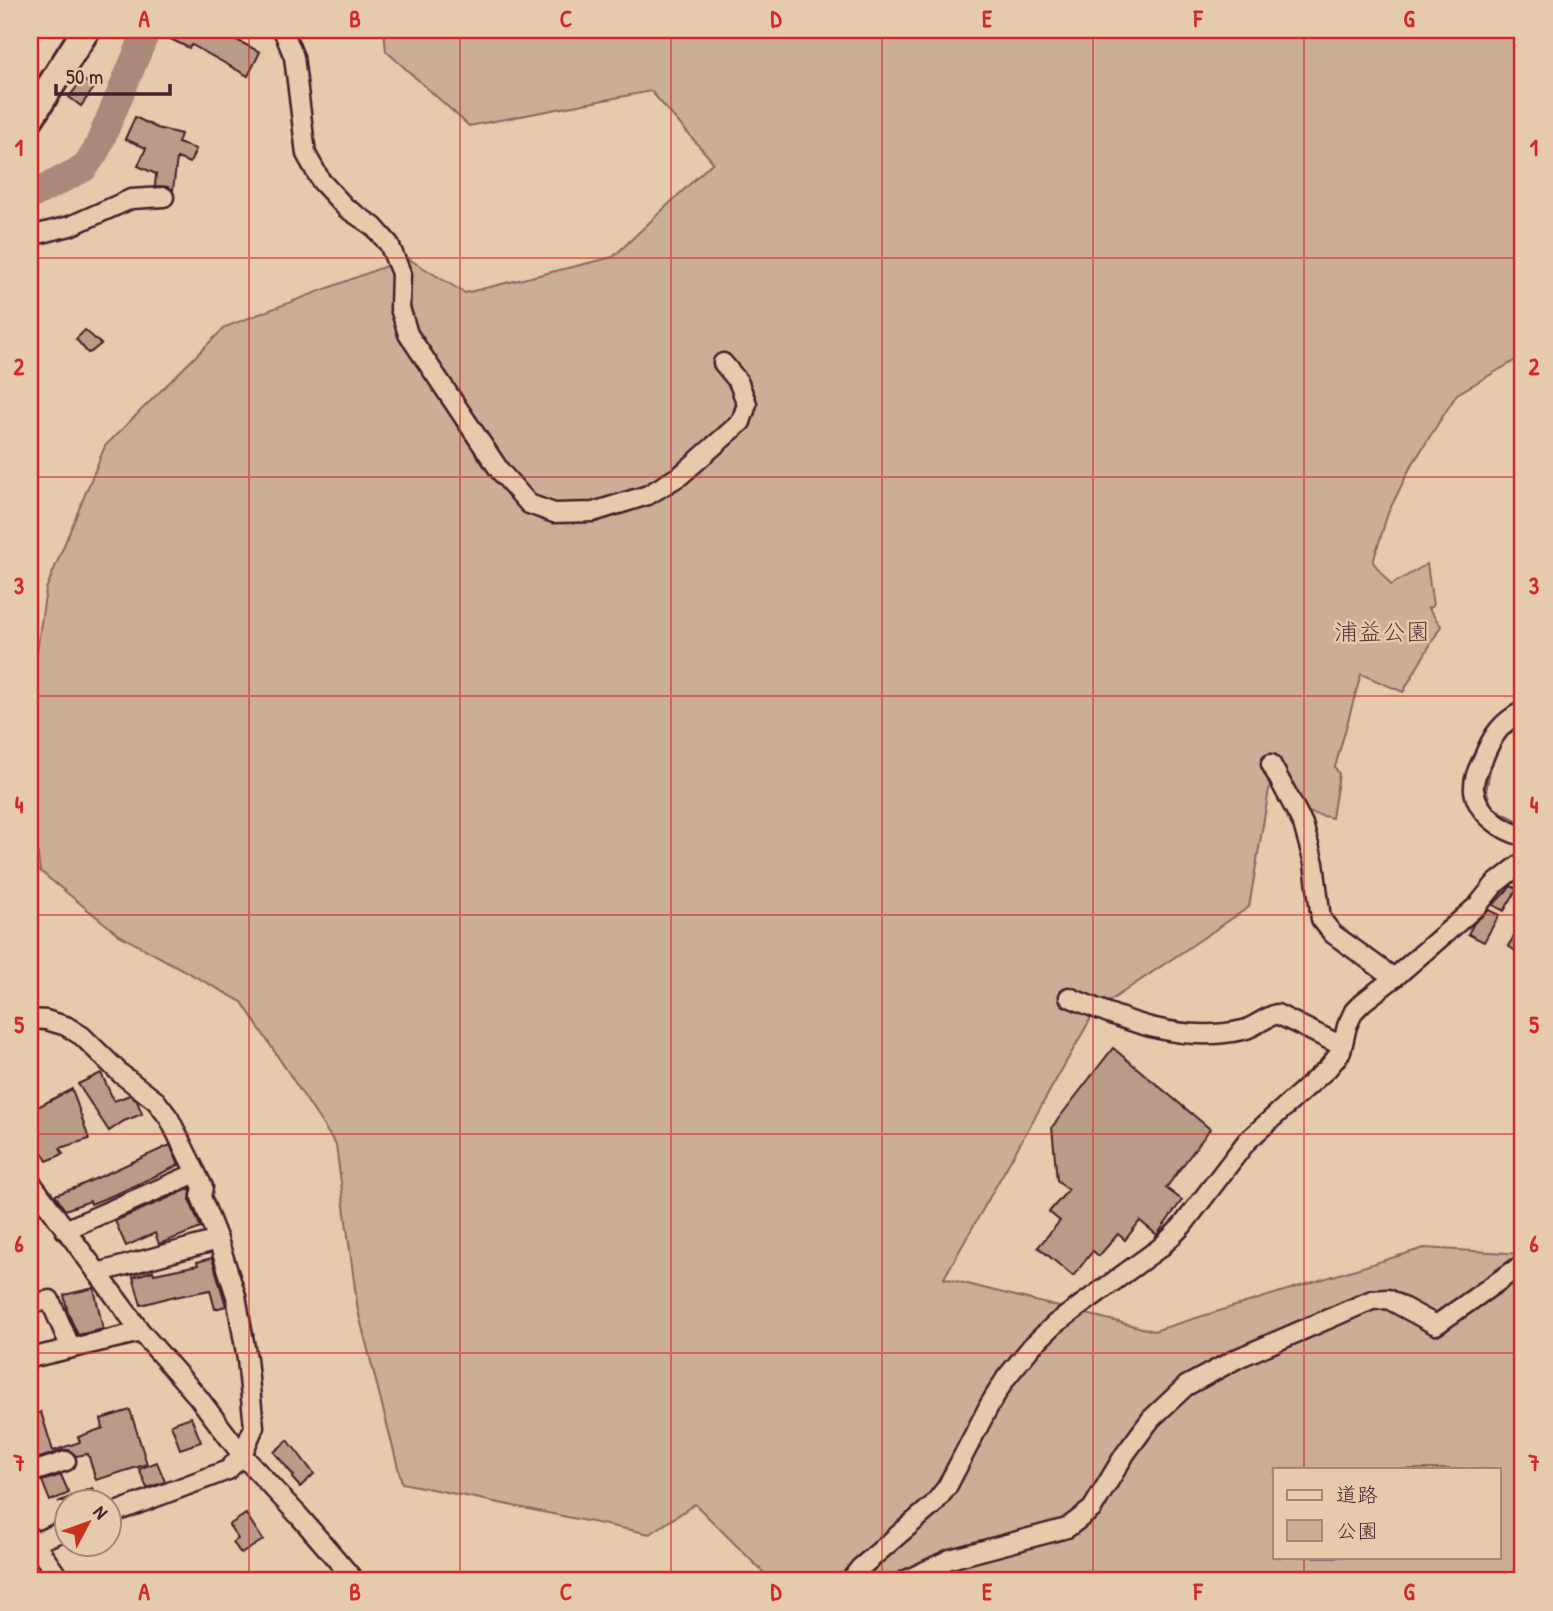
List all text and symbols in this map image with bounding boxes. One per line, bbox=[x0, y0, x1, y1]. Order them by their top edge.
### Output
text: A bbox=[138, 3, 150, 34]
text: B bbox=[349, 3, 361, 34]
text: C bbox=[560, 3, 572, 34]
text: D bbox=[771, 3, 783, 34]
text: E bbox=[982, 3, 993, 34]
text: F bbox=[1193, 3, 1204, 34]
text: G bbox=[1403, 3, 1415, 34]
scale bar bbox=[56, 52, 170, 96]
text: 50 m bbox=[66, 62, 103, 91]
text: 1 bbox=[15, 132, 23, 163]
text: 1 bbox=[1530, 132, 1538, 163]
text: 2 bbox=[14, 351, 25, 382]
text: 2 bbox=[1529, 351, 1540, 382]
text: 3 bbox=[14, 570, 24, 601]
text: 3 bbox=[1529, 570, 1539, 601]
park label: 浦益公園 bbox=[1334, 615, 1430, 647]
text: 4 bbox=[15, 789, 24, 820]
text: 4 bbox=[1530, 789, 1539, 820]
text: 5 bbox=[14, 1009, 24, 1040]
text: 5 bbox=[1529, 1009, 1539, 1040]
text: 6 bbox=[14, 1228, 24, 1259]
text: 6 bbox=[1529, 1228, 1539, 1259]
text: 7 bbox=[12, 1447, 25, 1478]
text: 7 bbox=[1527, 1447, 1540, 1478]
legend bbox=[1273, 1468, 1500, 1558]
text: 道路 bbox=[1336, 1480, 1378, 1509]
north arrow bbox=[52, 1488, 122, 1558]
text: N bbox=[88, 1500, 114, 1524]
text: 公園 bbox=[1336, 1516, 1378, 1545]
text: A bbox=[138, 1576, 150, 1607]
text: B bbox=[349, 1576, 361, 1607]
text: C bbox=[560, 1576, 572, 1607]
text: D bbox=[771, 1576, 783, 1607]
text: E bbox=[982, 1576, 993, 1607]
text: F bbox=[1193, 1576, 1204, 1607]
text: G bbox=[1403, 1576, 1415, 1607]

